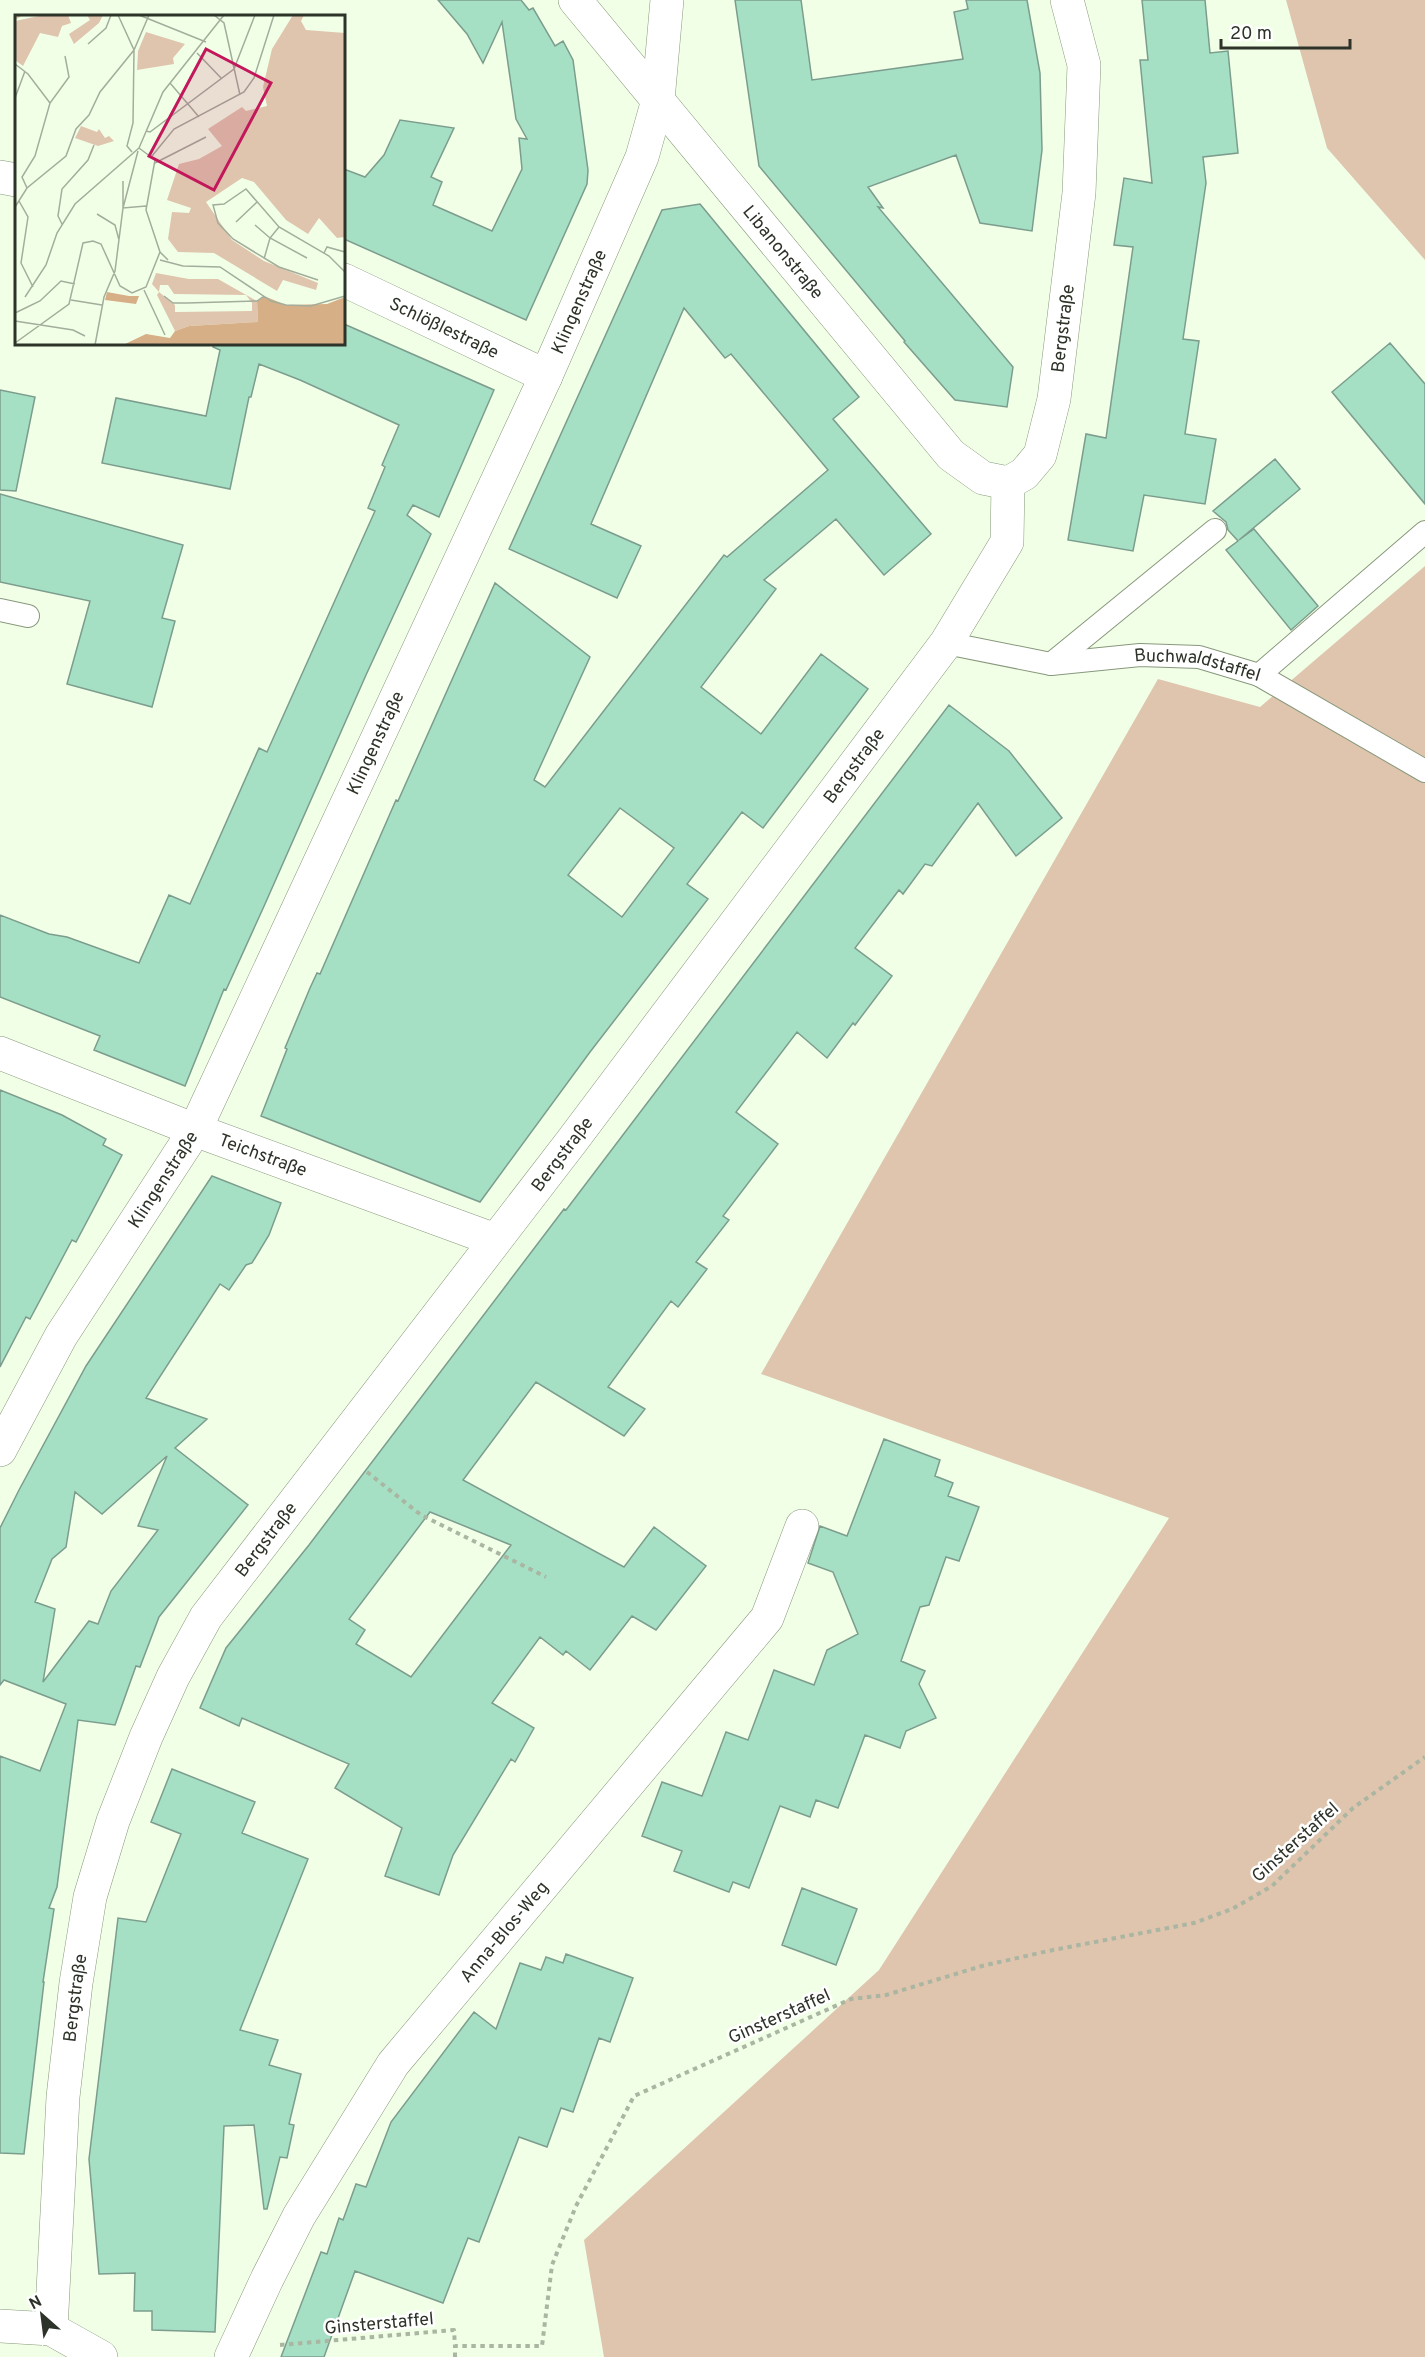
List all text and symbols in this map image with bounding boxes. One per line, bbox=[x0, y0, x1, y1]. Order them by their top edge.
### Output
scale bar bbox=[1221, 12, 1350, 50]
inset map bbox=[15, 15, 345, 345]
text: 20 m bbox=[1230, 23, 1272, 46]
street label: Libanonstraße bbox=[737, 201, 828, 305]
street label: Klingenstraße bbox=[547, 246, 613, 358]
street label: Bergstraße bbox=[1047, 283, 1081, 374]
street label: Schlößlestraße bbox=[385, 293, 502, 365]
street label: Buchwaldstaffel bbox=[1133, 644, 1263, 688]
street label: Klingenstraße bbox=[343, 688, 411, 799]
street label: Bergstraße bbox=[819, 724, 891, 809]
street label: Bergstraße bbox=[527, 1113, 599, 1197]
street label: Klingenstraße bbox=[124, 1127, 204, 1233]
street label: Teichstraße bbox=[215, 1130, 310, 1183]
street label: Bergstraße bbox=[231, 1498, 303, 1582]
street label: Ginsterstaffel bbox=[1248, 1798, 1344, 1888]
street label: Anna-Blos-Weg bbox=[456, 1877, 554, 1988]
street label: Bergstraße bbox=[59, 1952, 94, 2043]
street label: Ginsterstaffel bbox=[725, 1985, 834, 2050]
north arrow bbox=[12, 2285, 72, 2345]
text: N bbox=[26, 2292, 46, 2315]
street label: Ginsterstaffel bbox=[324, 2308, 435, 2341]

